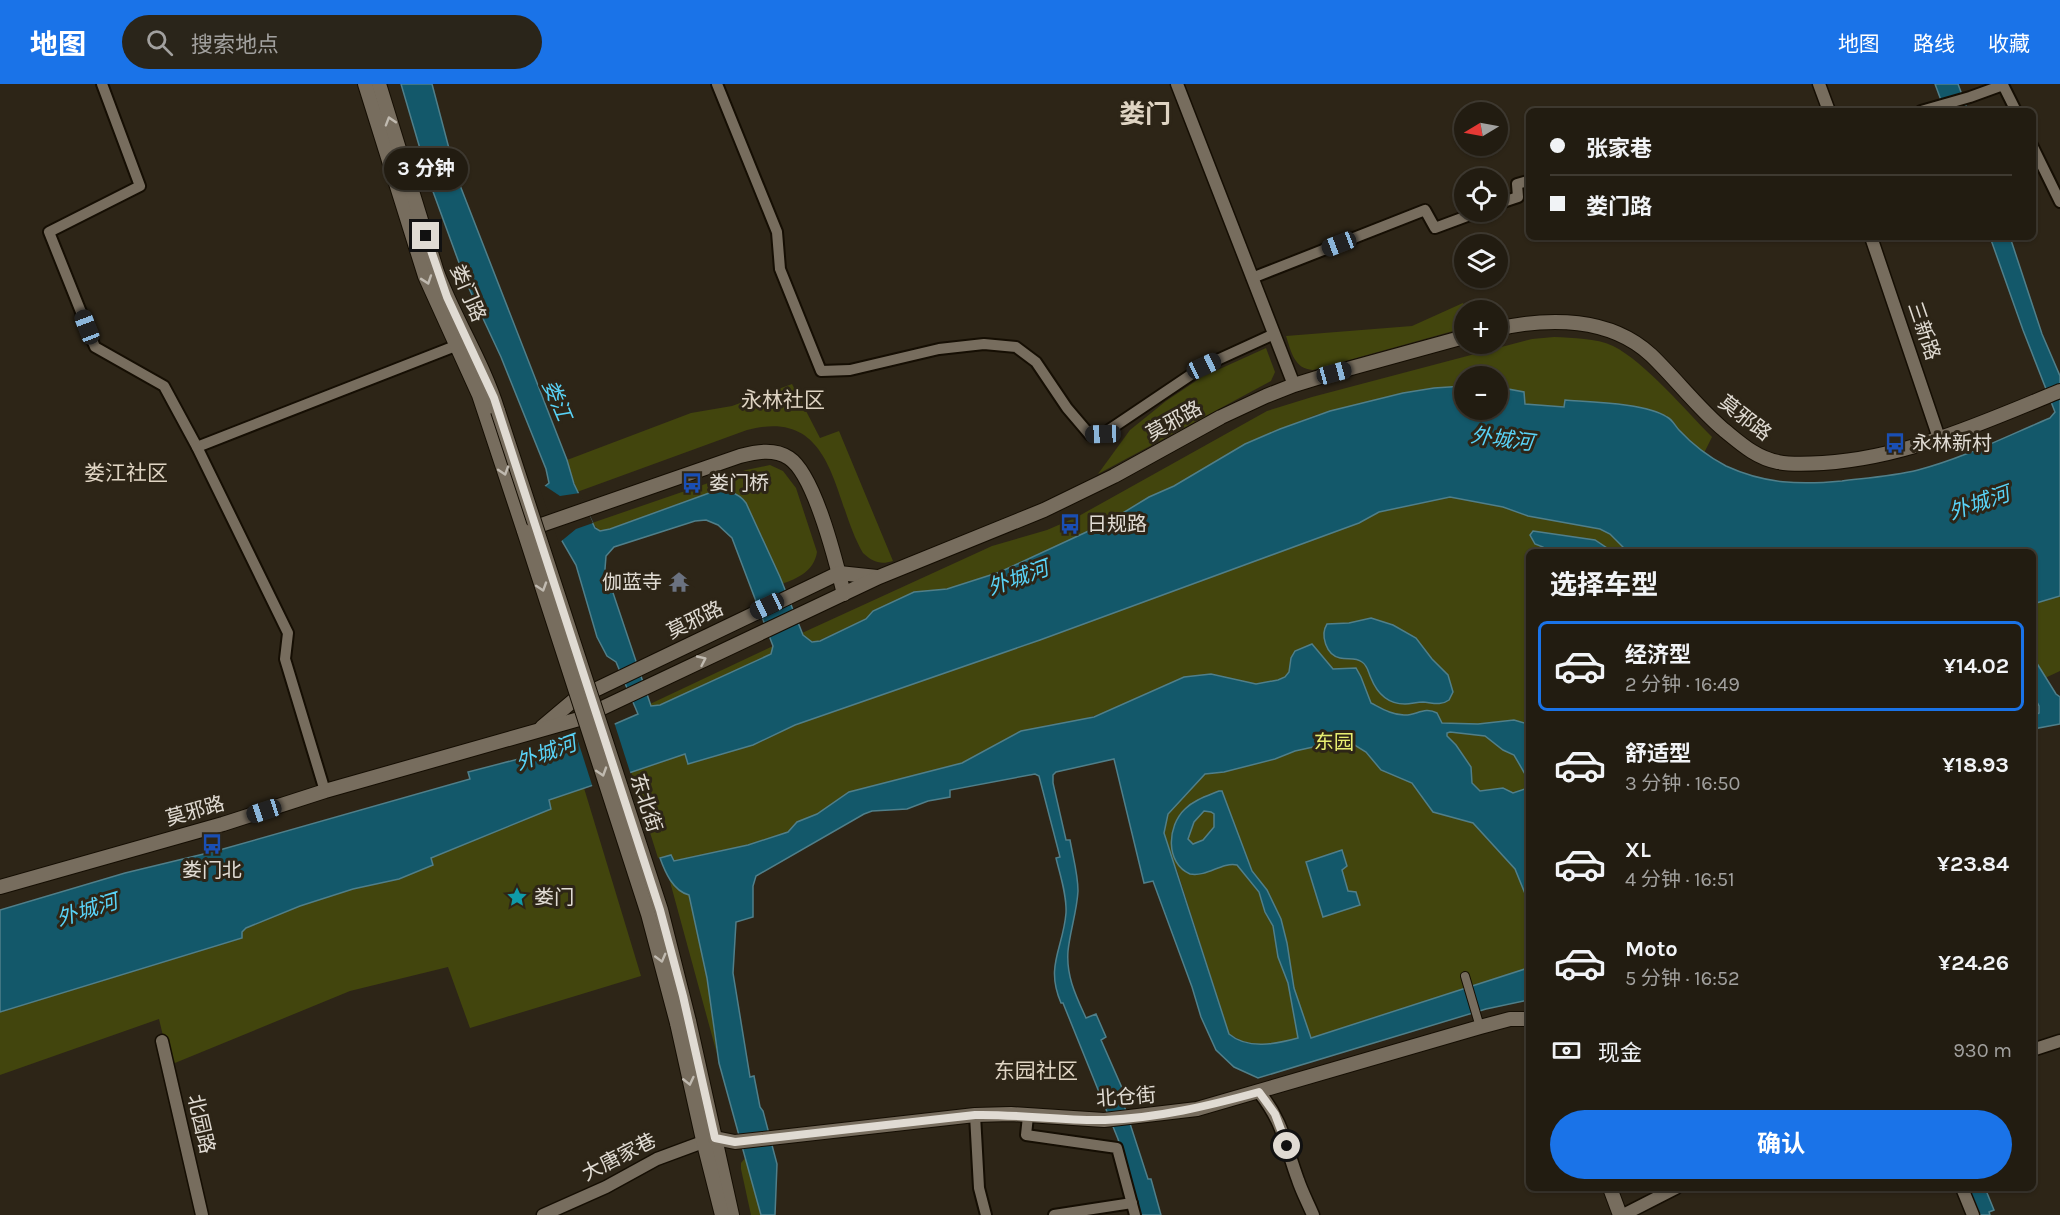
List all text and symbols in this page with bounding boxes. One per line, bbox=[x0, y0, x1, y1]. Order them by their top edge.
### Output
search box bbox=[122, 15, 542, 69]
icon: search bbox=[143, 26, 176, 59]
text: 地图 bbox=[30, 28, 86, 61]
text: 搜索地点 bbox=[191, 32, 279, 58]
text: 地图 bbox=[1838, 32, 1880, 56]
text: 路线 bbox=[1913, 32, 1955, 56]
text: 收藏 bbox=[1988, 32, 2030, 56]
district label: 娄门 bbox=[1119, 99, 1171, 130]
north arrow bbox=[1454, 102, 1508, 156]
map controls bbox=[1454, 102, 1508, 420]
one-way arrow bbox=[385, 116, 397, 127]
text: 张家巷 bbox=[1586, 136, 1652, 162]
callout: 3 分钟 bbox=[384, 149, 468, 191]
text: 3 分钟 bbox=[397, 157, 455, 180]
button: locate bbox=[1454, 168, 1508, 222]
text: 娄门路 bbox=[1586, 194, 1652, 220]
route end bbox=[412, 222, 439, 249]
car bbox=[1319, 229, 1359, 259]
button: layers bbox=[1454, 234, 1508, 288]
street label: 娄门路 bbox=[446, 261, 490, 325]
one-way arrow bbox=[419, 274, 432, 285]
street label: 三新路 bbox=[1903, 299, 1945, 363]
button: + bbox=[1454, 300, 1508, 354]
car bbox=[72, 307, 102, 347]
car bbox=[1184, 350, 1224, 382]
car bbox=[1314, 360, 1354, 386]
button: − bbox=[1454, 366, 1508, 420]
water label: 娄江 bbox=[538, 376, 577, 426]
district label: 永林社区 bbox=[741, 388, 825, 412]
street label: 莫邪路 bbox=[1714, 390, 1776, 446]
street label: 莫邪路 bbox=[1142, 396, 1206, 446]
water label: 外城河 bbox=[1469, 423, 1539, 455]
car bbox=[1085, 424, 1121, 444]
bus stop icon: 永林新村 bbox=[1883, 431, 1907, 455]
place label: 永林新村 bbox=[1912, 432, 1992, 455]
district label: 娄江社区 bbox=[84, 461, 168, 485]
one-way arrow bbox=[497, 465, 509, 476]
bus stop icon: 娄门桥 bbox=[680, 471, 704, 495]
place label: 娄门桥 bbox=[709, 472, 769, 495]
water label: 外城河 bbox=[1945, 480, 2016, 525]
bus stop icon: 日规路 bbox=[1058, 512, 1082, 536]
place label: 日规路 bbox=[1087, 513, 1147, 536]
water label: 外城河 bbox=[984, 555, 1055, 600]
text: 选择车型 bbox=[1550, 569, 1658, 601]
temple icon: 伽蓝寺 bbox=[667, 570, 691, 594]
place label: 伽蓝寺 bbox=[602, 571, 662, 594]
one-way arrow bbox=[535, 581, 547, 592]
car bbox=[747, 590, 787, 622]
street label: 莫邪路 bbox=[663, 597, 727, 643]
icon: car bbox=[1553, 639, 1607, 693]
text: 经济型 bbox=[1625, 642, 1691, 668]
text: ¥14.02 bbox=[1943, 653, 2009, 679]
one-way arrow bbox=[696, 656, 707, 668]
text: 2 分钟 · 16:49 bbox=[1625, 673, 1740, 696]
water label: 外城河 bbox=[512, 730, 583, 775]
park label: 东园 bbox=[1314, 731, 1354, 754]
icon: car bbox=[1553, 738, 1607, 792]
text: 舒适型 bbox=[1625, 741, 1691, 767]
text: ¥18.93 bbox=[1942, 752, 2009, 778]
one-way arrow bbox=[595, 766, 608, 777]
street label: 东北街 bbox=[626, 771, 666, 835]
text: 3 分钟 · 16:50 bbox=[1625, 772, 1740, 795]
street label: 莫邪路 bbox=[163, 792, 227, 830]
car bbox=[244, 797, 284, 825]
bus stop icon: 娄门北 bbox=[200, 832, 224, 856]
icon: car bbox=[1553, 837, 1607, 891]
text: XL bbox=[1625, 837, 1651, 863]
text: ¥23.84 bbox=[1937, 851, 2009, 877]
place label: 娄门北 bbox=[182, 859, 242, 882]
text: 4 分钟 · 16:51 bbox=[1625, 868, 1735, 891]
place icon: 娄门 bbox=[505, 885, 529, 909]
place label: 娄门 bbox=[534, 886, 574, 909]
water label: 外城河 bbox=[53, 888, 124, 931]
icon: car bbox=[1553, 936, 1607, 990]
text: Moto bbox=[1625, 936, 1678, 962]
text: ¥24.26 bbox=[1938, 950, 2009, 976]
one-way arrow bbox=[654, 952, 666, 963]
text: 5 分钟 · 16:52 bbox=[1625, 967, 1740, 990]
icon: cash bbox=[1550, 1034, 1583, 1067]
text: 930 m bbox=[1953, 1039, 2012, 1062]
text: 现金 bbox=[1598, 1040, 1642, 1066]
district label: 东园社区 bbox=[994, 1059, 1078, 1083]
one-way arrow bbox=[681, 1075, 694, 1085]
street label: 北仓街 bbox=[1095, 1083, 1157, 1111]
street label: 北园路 bbox=[183, 1092, 219, 1156]
button: 确认 bbox=[1550, 1110, 2012, 1179]
street label: 大唐家巷 bbox=[578, 1129, 660, 1185]
route start bbox=[1273, 1132, 1300, 1159]

